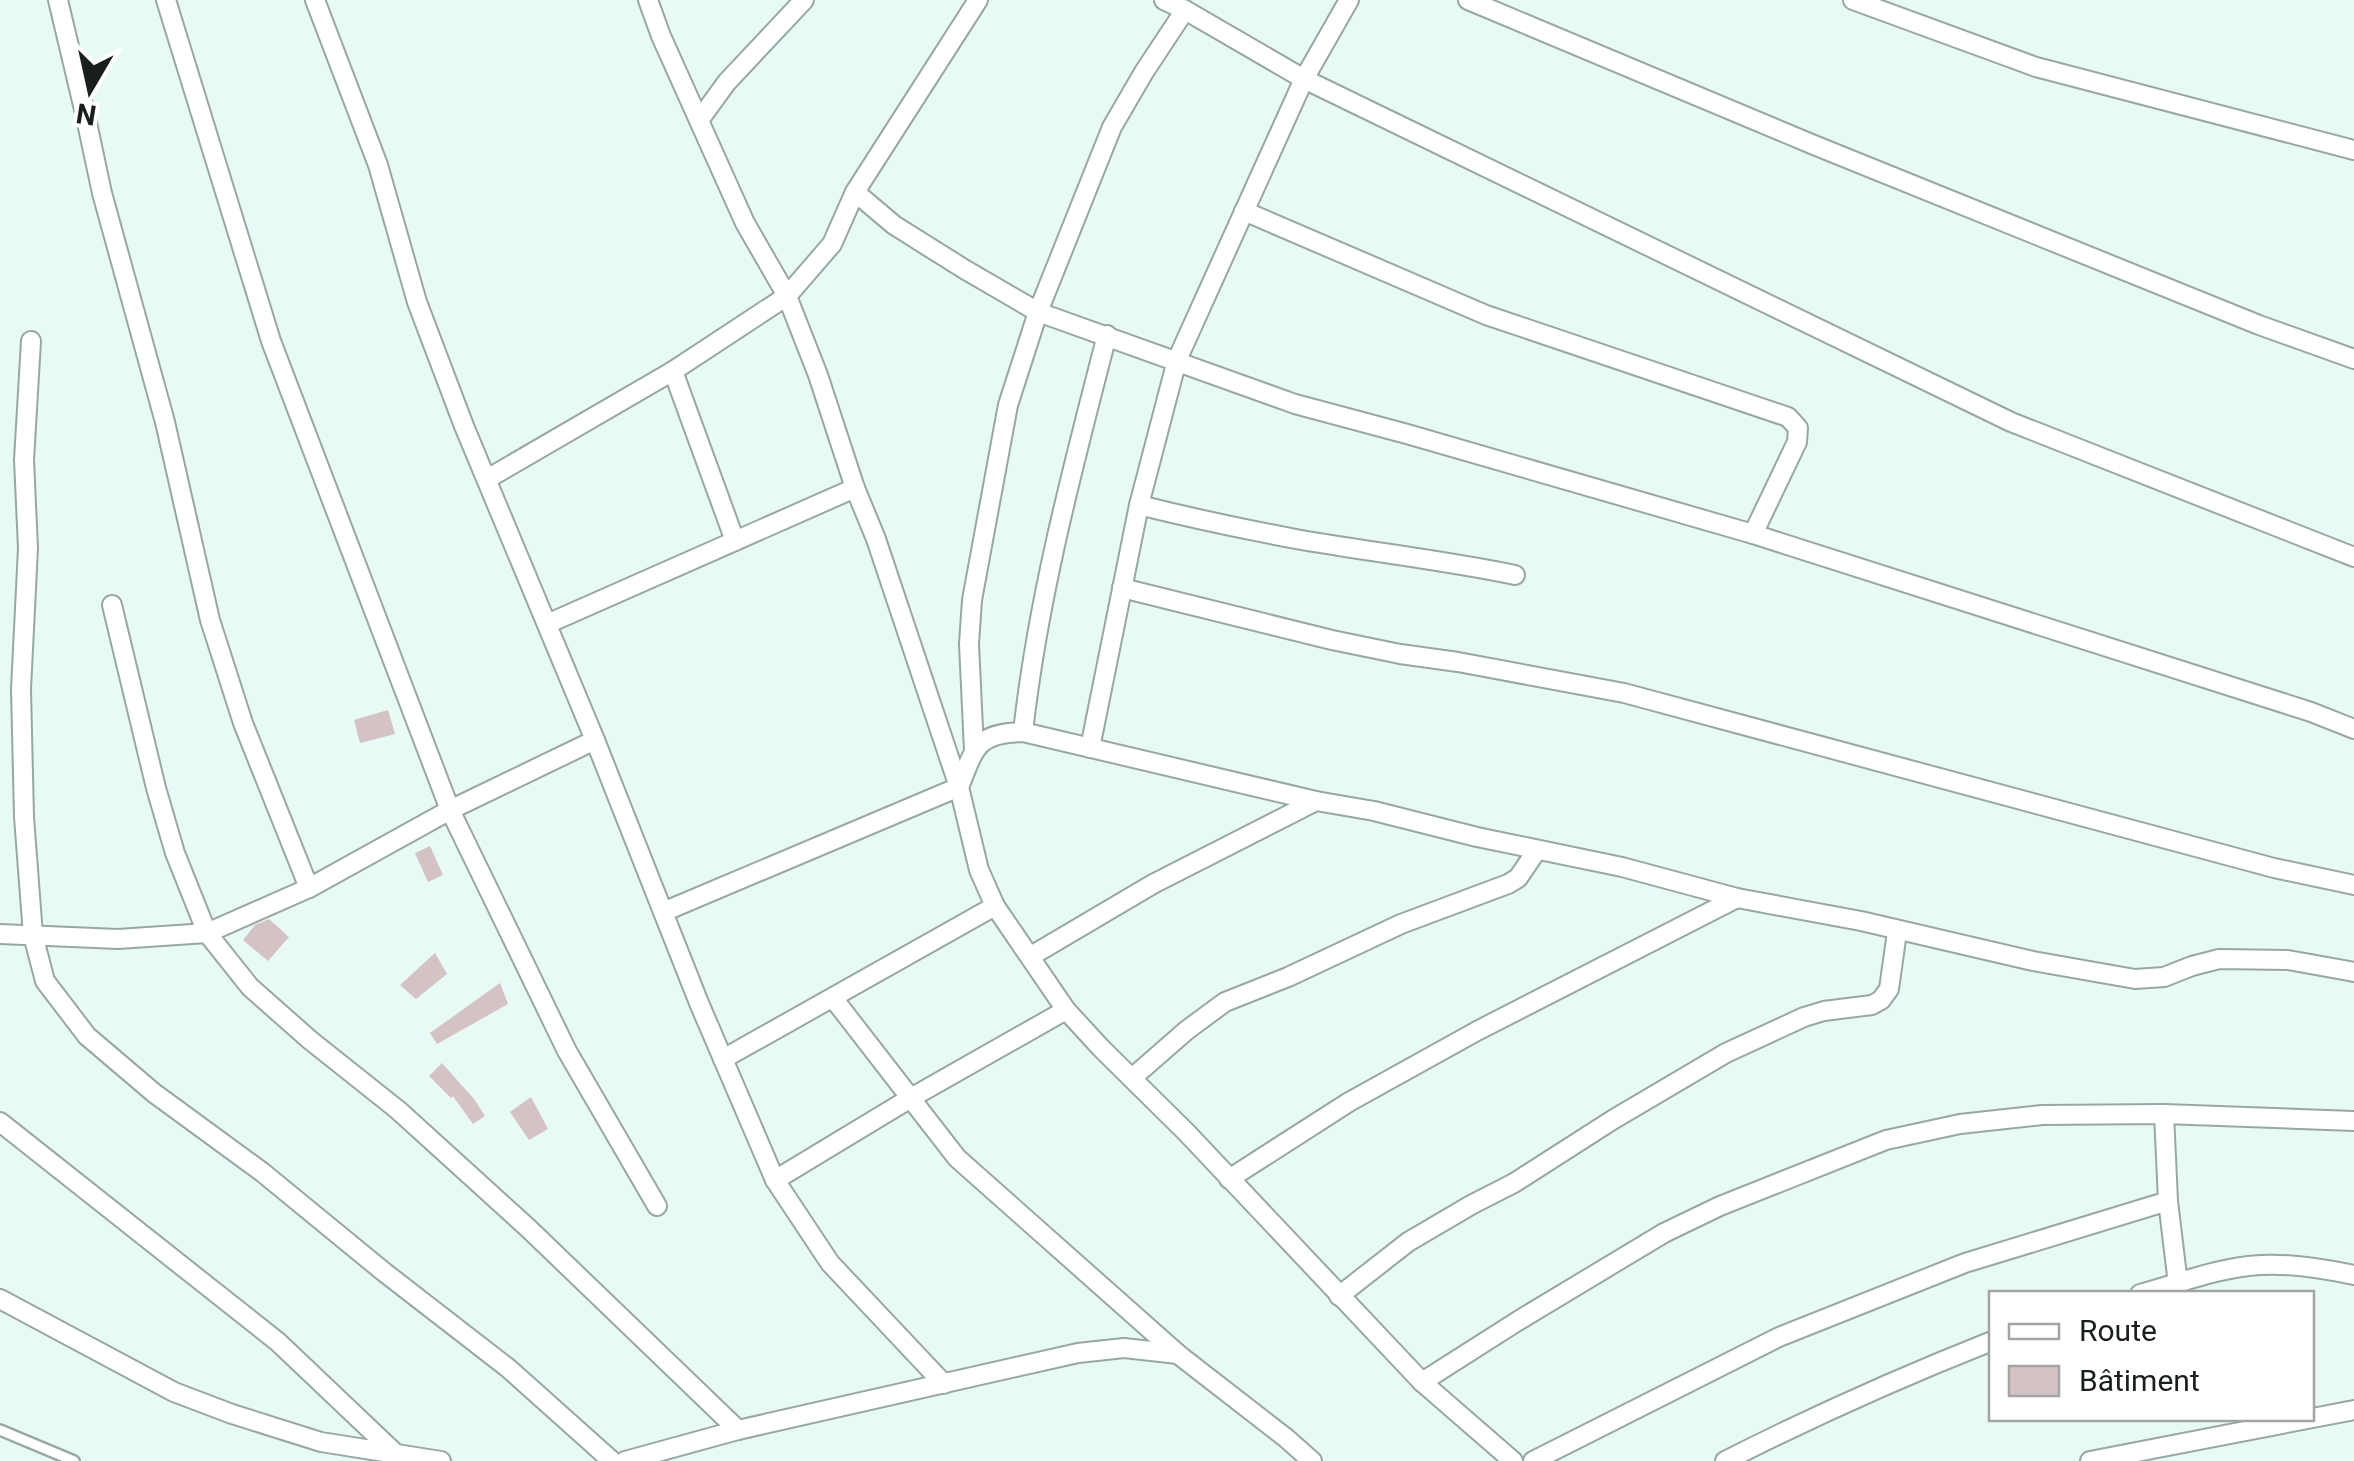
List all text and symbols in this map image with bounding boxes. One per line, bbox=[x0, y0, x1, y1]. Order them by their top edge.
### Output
north arrow bbox=[40, 40, 140, 140]
text: N bbox=[74, 96, 99, 132]
legend bbox=[1989, 1291, 2314, 1421]
text: Route bbox=[2079, 1313, 2157, 1348]
text: Bâtiment bbox=[2079, 1363, 2200, 1398]

